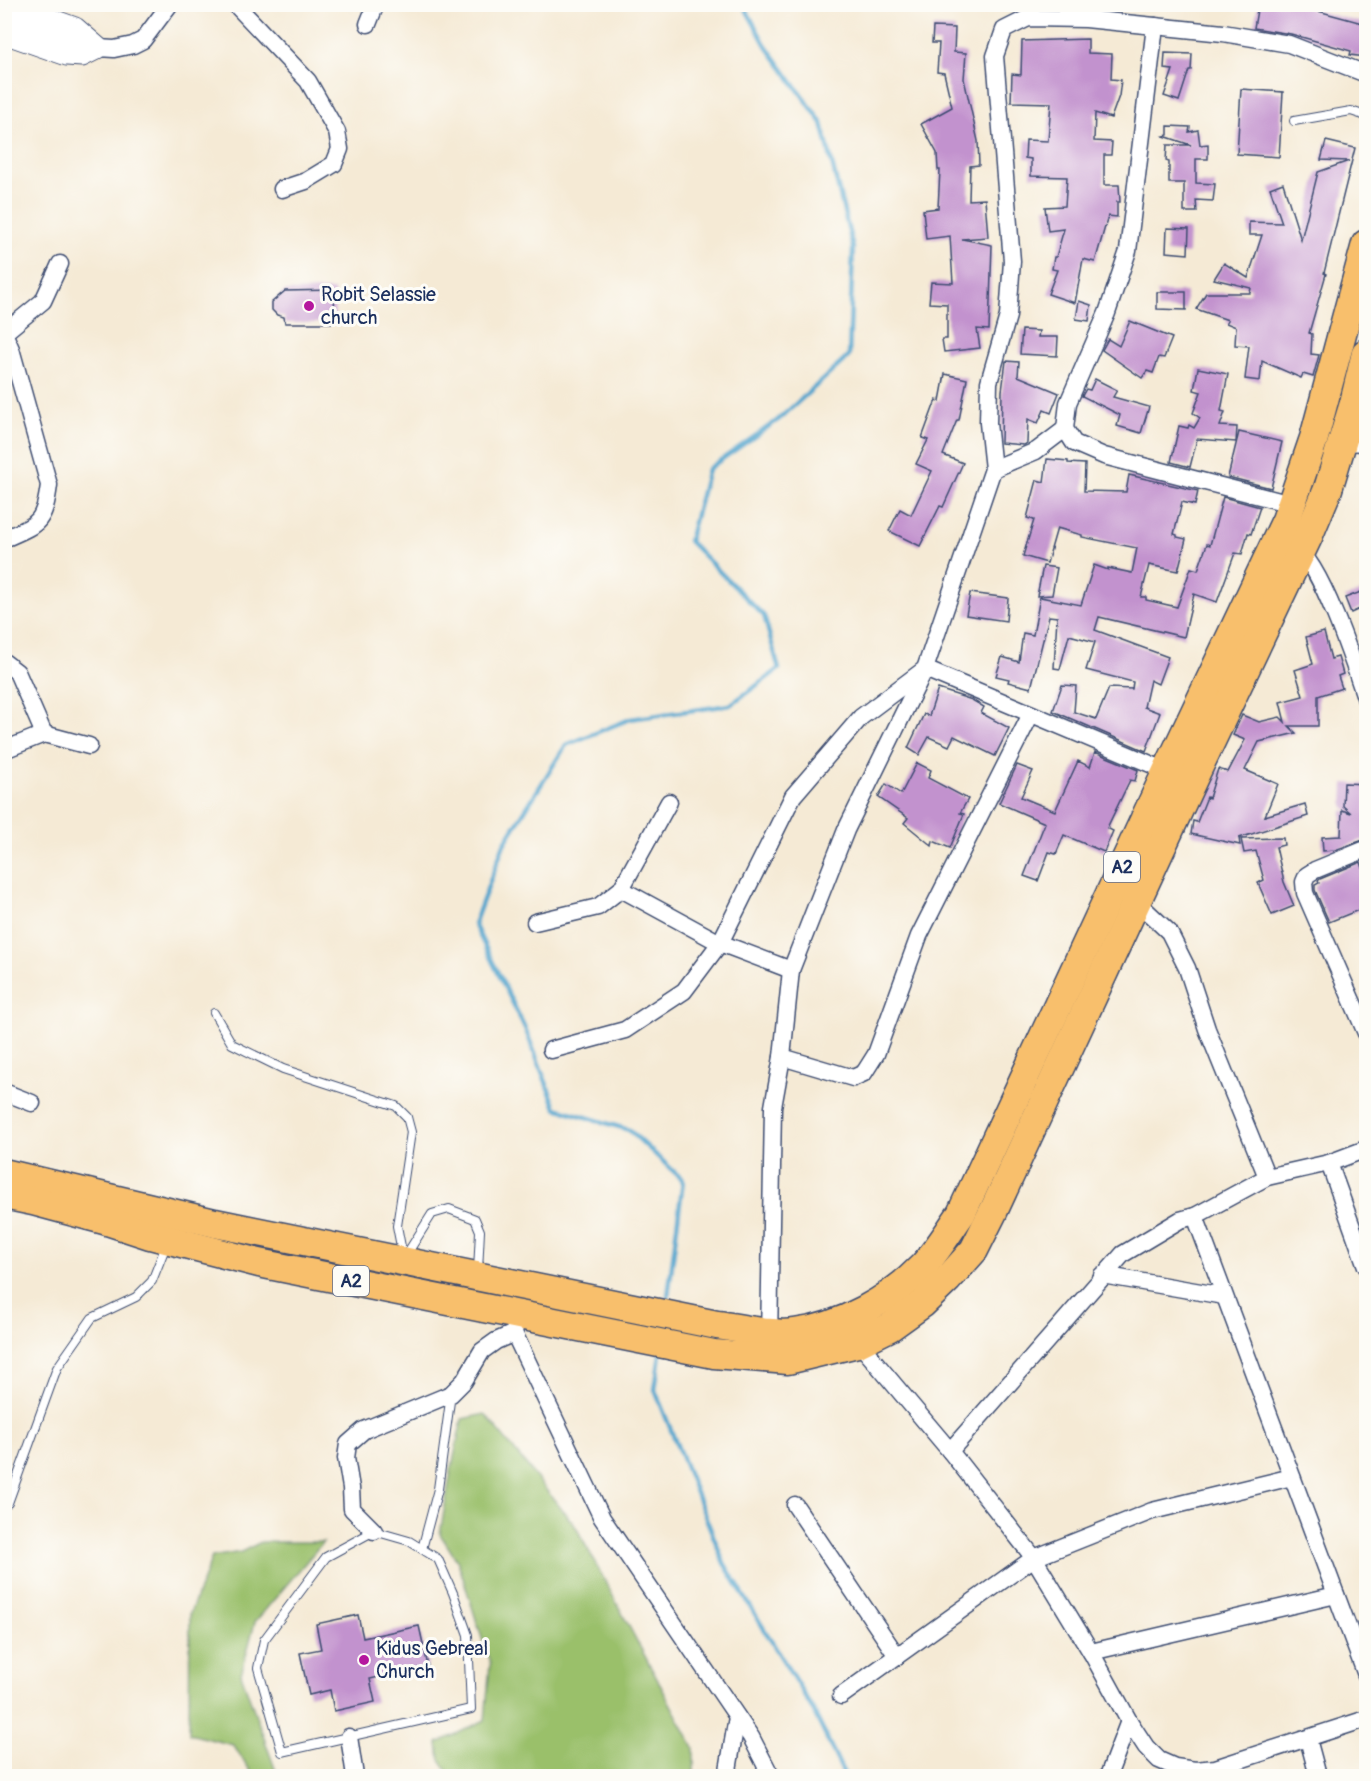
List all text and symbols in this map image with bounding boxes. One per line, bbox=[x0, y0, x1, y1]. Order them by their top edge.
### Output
place label: Robit Selassie church bbox=[321, 282, 436, 330]
marker: Robit Selassie church bbox=[302, 299, 316, 313]
road number: A2 bbox=[1104, 852, 1140, 882]
road number: A2 bbox=[333, 1266, 369, 1296]
place label: Kidus Gebreal Church bbox=[376, 1636, 488, 1684]
marker: Kidus Gebreal Church bbox=[357, 1653, 371, 1667]

